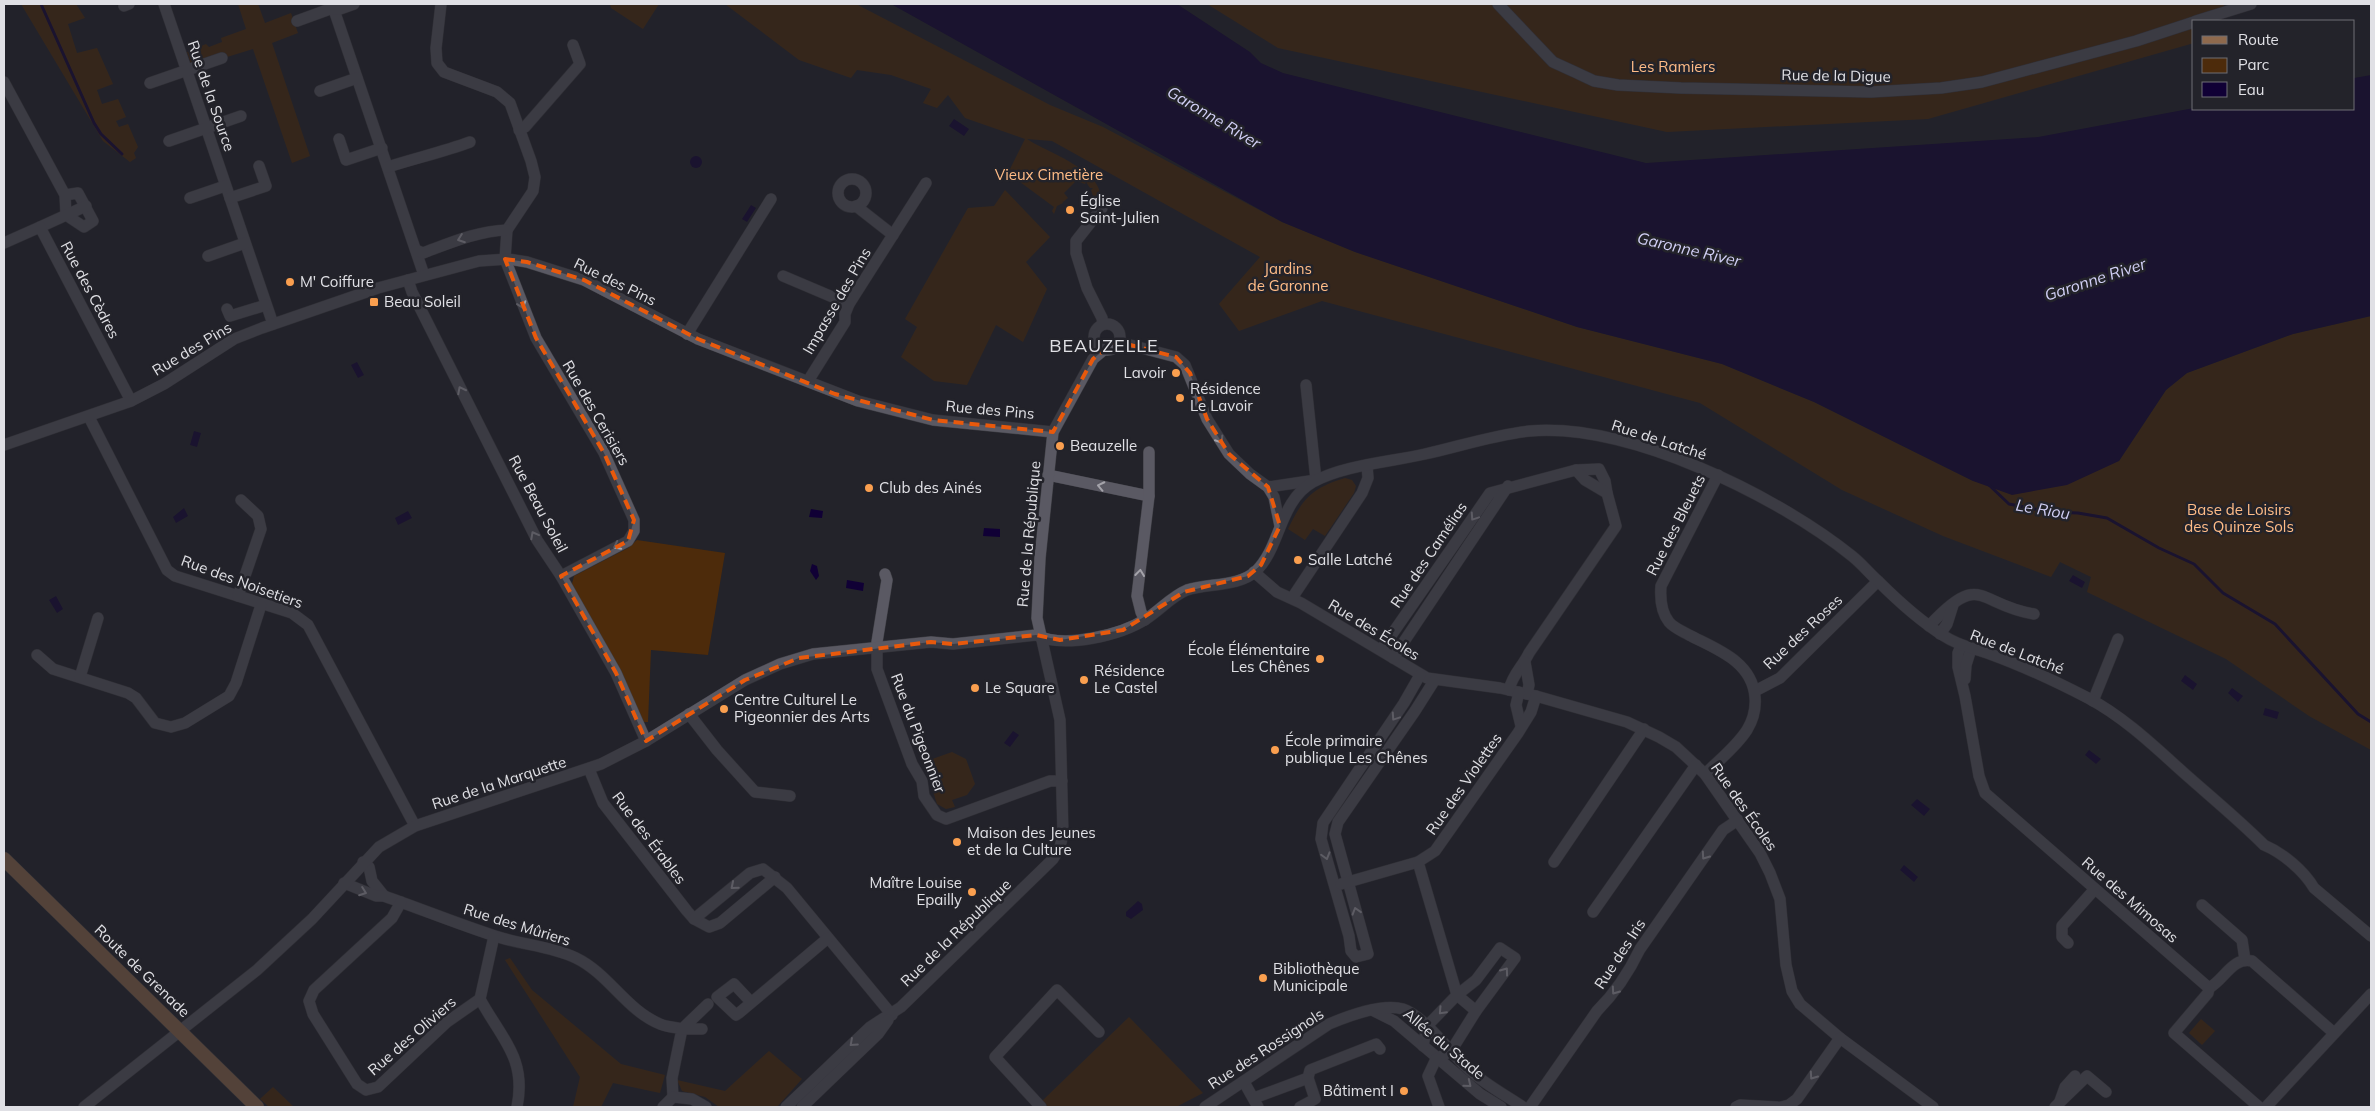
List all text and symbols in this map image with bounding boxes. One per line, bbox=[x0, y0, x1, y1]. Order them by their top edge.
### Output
legend bbox=[2192, 20, 2355, 110]
text: Route bbox=[2238, 30, 2279, 49]
street label: Rue de la Source bbox=[184, 38, 239, 154]
text: Parc bbox=[2238, 55, 2269, 74]
park label: Les Ramiers bbox=[1631, 57, 1715, 76]
street label: Rue de la Digue bbox=[1781, 65, 1891, 86]
text: Eau bbox=[2238, 80, 2264, 99]
water label: Garonne River bbox=[1164, 81, 1265, 153]
park label: Vieux Cimetière bbox=[995, 165, 1103, 184]
place label: Église Saint-Julien bbox=[1080, 191, 1160, 227]
marker: Église Saint-Julien bbox=[1064, 204, 1076, 216]
water label: Garonne River bbox=[1635, 227, 1744, 271]
one-way arrow bbox=[457, 234, 466, 244]
street label: Rue des Cèdres bbox=[57, 238, 124, 342]
street label: Impasse des Pins bbox=[798, 244, 875, 358]
street label: Rue des Pins bbox=[571, 253, 659, 310]
water label: Garonne River bbox=[2042, 253, 2149, 305]
park label: Jardins de Garonne bbox=[1248, 259, 1328, 295]
place label: M' Coiffure bbox=[300, 272, 374, 291]
marker: M' Coiffure bbox=[284, 276, 296, 288]
place label: Beau Soleil bbox=[384, 292, 461, 311]
marker: Beau Soleil bbox=[368, 296, 380, 308]
one-way arrow bbox=[516, 300, 526, 308]
street label: Rue des Pins bbox=[149, 317, 235, 380]
district label: BEAUZELLE bbox=[1049, 334, 1159, 357]
street label: Rue des Cerisiers bbox=[559, 357, 634, 469]
place label: Lavoir bbox=[1123, 363, 1167, 382]
marker: Lavoir bbox=[1170, 367, 1182, 379]
place label: Résidence Le Lavoir bbox=[1190, 379, 1261, 415]
one-way arrow bbox=[457, 386, 467, 395]
marker: Résidence Le Lavoir bbox=[1174, 392, 1186, 404]
street label: Rue des Pins bbox=[945, 396, 1035, 423]
street label: Rue de Latché bbox=[1609, 415, 1709, 464]
one-way arrow bbox=[1213, 435, 1223, 444]
place label: Beauzelle bbox=[1070, 436, 1137, 455]
marker: Beauzelle bbox=[1054, 440, 1066, 452]
street label: Rue Beau Soleil bbox=[505, 452, 572, 556]
street label: Rue de la République bbox=[1013, 460, 1044, 608]
street label: Rue des Bleuets bbox=[1642, 471, 1709, 579]
place label: Club des Ainés bbox=[879, 478, 982, 497]
one-way arrow bbox=[1097, 481, 1106, 492]
marker: Club des Ainés bbox=[863, 482, 875, 494]
water label: Le Riou bbox=[2014, 494, 2072, 524]
street label: Rue des Camélias bbox=[1386, 498, 1471, 611]
park label: Base de Loisirs des Quinze Sols bbox=[2184, 500, 2294, 536]
one-way arrow bbox=[1471, 511, 1480, 521]
one-way arrow bbox=[531, 531, 541, 540]
one-way arrow bbox=[613, 540, 622, 550]
place label: Salle Latché bbox=[1308, 550, 1392, 569]
street label: Rue des Noisetiers bbox=[179, 551, 306, 612]
marker: Salle Latché bbox=[1292, 554, 1304, 566]
one-way arrow bbox=[1134, 568, 1145, 576]
street label: Rue des Roses bbox=[1759, 590, 1846, 673]
street label: Rue des Écoles bbox=[1325, 595, 1423, 664]
street label: Rue de Latché bbox=[1968, 625, 2067, 678]
place label: École Élémentaire Les Chênes bbox=[1188, 640, 1310, 676]
marker: École Élémentaire Les Chênes bbox=[1314, 653, 1326, 665]
place label: Résidence Le Castel bbox=[1094, 661, 1165, 697]
street label: Rue du Pigeonnier bbox=[887, 670, 950, 796]
marker: Résidence Le Castel bbox=[1078, 674, 1090, 686]
place label: Le Square bbox=[985, 678, 1055, 697]
marker: Le Square bbox=[969, 682, 981, 694]
place label: Centre Culturel Le Pigeonnier des Arts bbox=[734, 690, 870, 726]
marker: Centre Culturel Le Pigeonnier des Arts bbox=[718, 703, 730, 715]
one-way arrow bbox=[1392, 711, 1401, 721]
street label: Rue des Violettes bbox=[1421, 729, 1506, 838]
place label: École primaire publique Les Chênes bbox=[1285, 731, 1428, 767]
marker: École primaire publique Les Chênes bbox=[1269, 744, 1281, 756]
street label: Rue de la Marquette bbox=[429, 752, 568, 813]
street label: Rue des Écoles bbox=[1707, 759, 1782, 855]
street label: Rue des Érables bbox=[608, 788, 690, 888]
place label: Maison des Jeunes et de la Culture bbox=[967, 823, 1096, 859]
marker: Maison des Jeunes et de la Culture bbox=[951, 836, 963, 848]
one-way arrow bbox=[1702, 850, 1711, 860]
one-way arrow bbox=[1320, 852, 1331, 861]
street label: Rue des Mimosas bbox=[2078, 853, 2182, 947]
place label: Maître Louise Epailly bbox=[869, 873, 962, 909]
street label: Rue de la République bbox=[896, 875, 1015, 990]
one-way arrow bbox=[731, 881, 740, 889]
one-way arrow bbox=[358, 886, 367, 896]
marker: Maître Louise Epailly bbox=[966, 886, 978, 898]
street label: Rue des Mûriers bbox=[461, 899, 573, 950]
one-way arrow bbox=[1351, 908, 1361, 916]
street label: Rue des Iris bbox=[1590, 915, 1649, 992]
street label: Route de Grenade bbox=[91, 920, 194, 1021]
place label: Bibliothèque Municipale bbox=[1273, 959, 1359, 995]
one-way arrow bbox=[1499, 967, 1508, 977]
marker: Bibliothèque Municipale bbox=[1257, 972, 1269, 984]
one-way arrow bbox=[1612, 985, 1621, 994]
street label: Rue des Oliviers bbox=[364, 992, 460, 1079]
street label: Rue des Rossignols bbox=[1204, 1004, 1327, 1093]
street label: Allée du Stade bbox=[1400, 1004, 1489, 1083]
one-way arrow bbox=[1439, 1005, 1448, 1014]
one-way arrow bbox=[849, 1037, 858, 1046]
one-way arrow bbox=[1810, 1070, 1819, 1080]
one-way arrow bbox=[1462, 1079, 1471, 1087]
place label: Bâtiment I bbox=[1323, 1081, 1394, 1100]
marker: Bâtiment I bbox=[1398, 1085, 1410, 1097]

